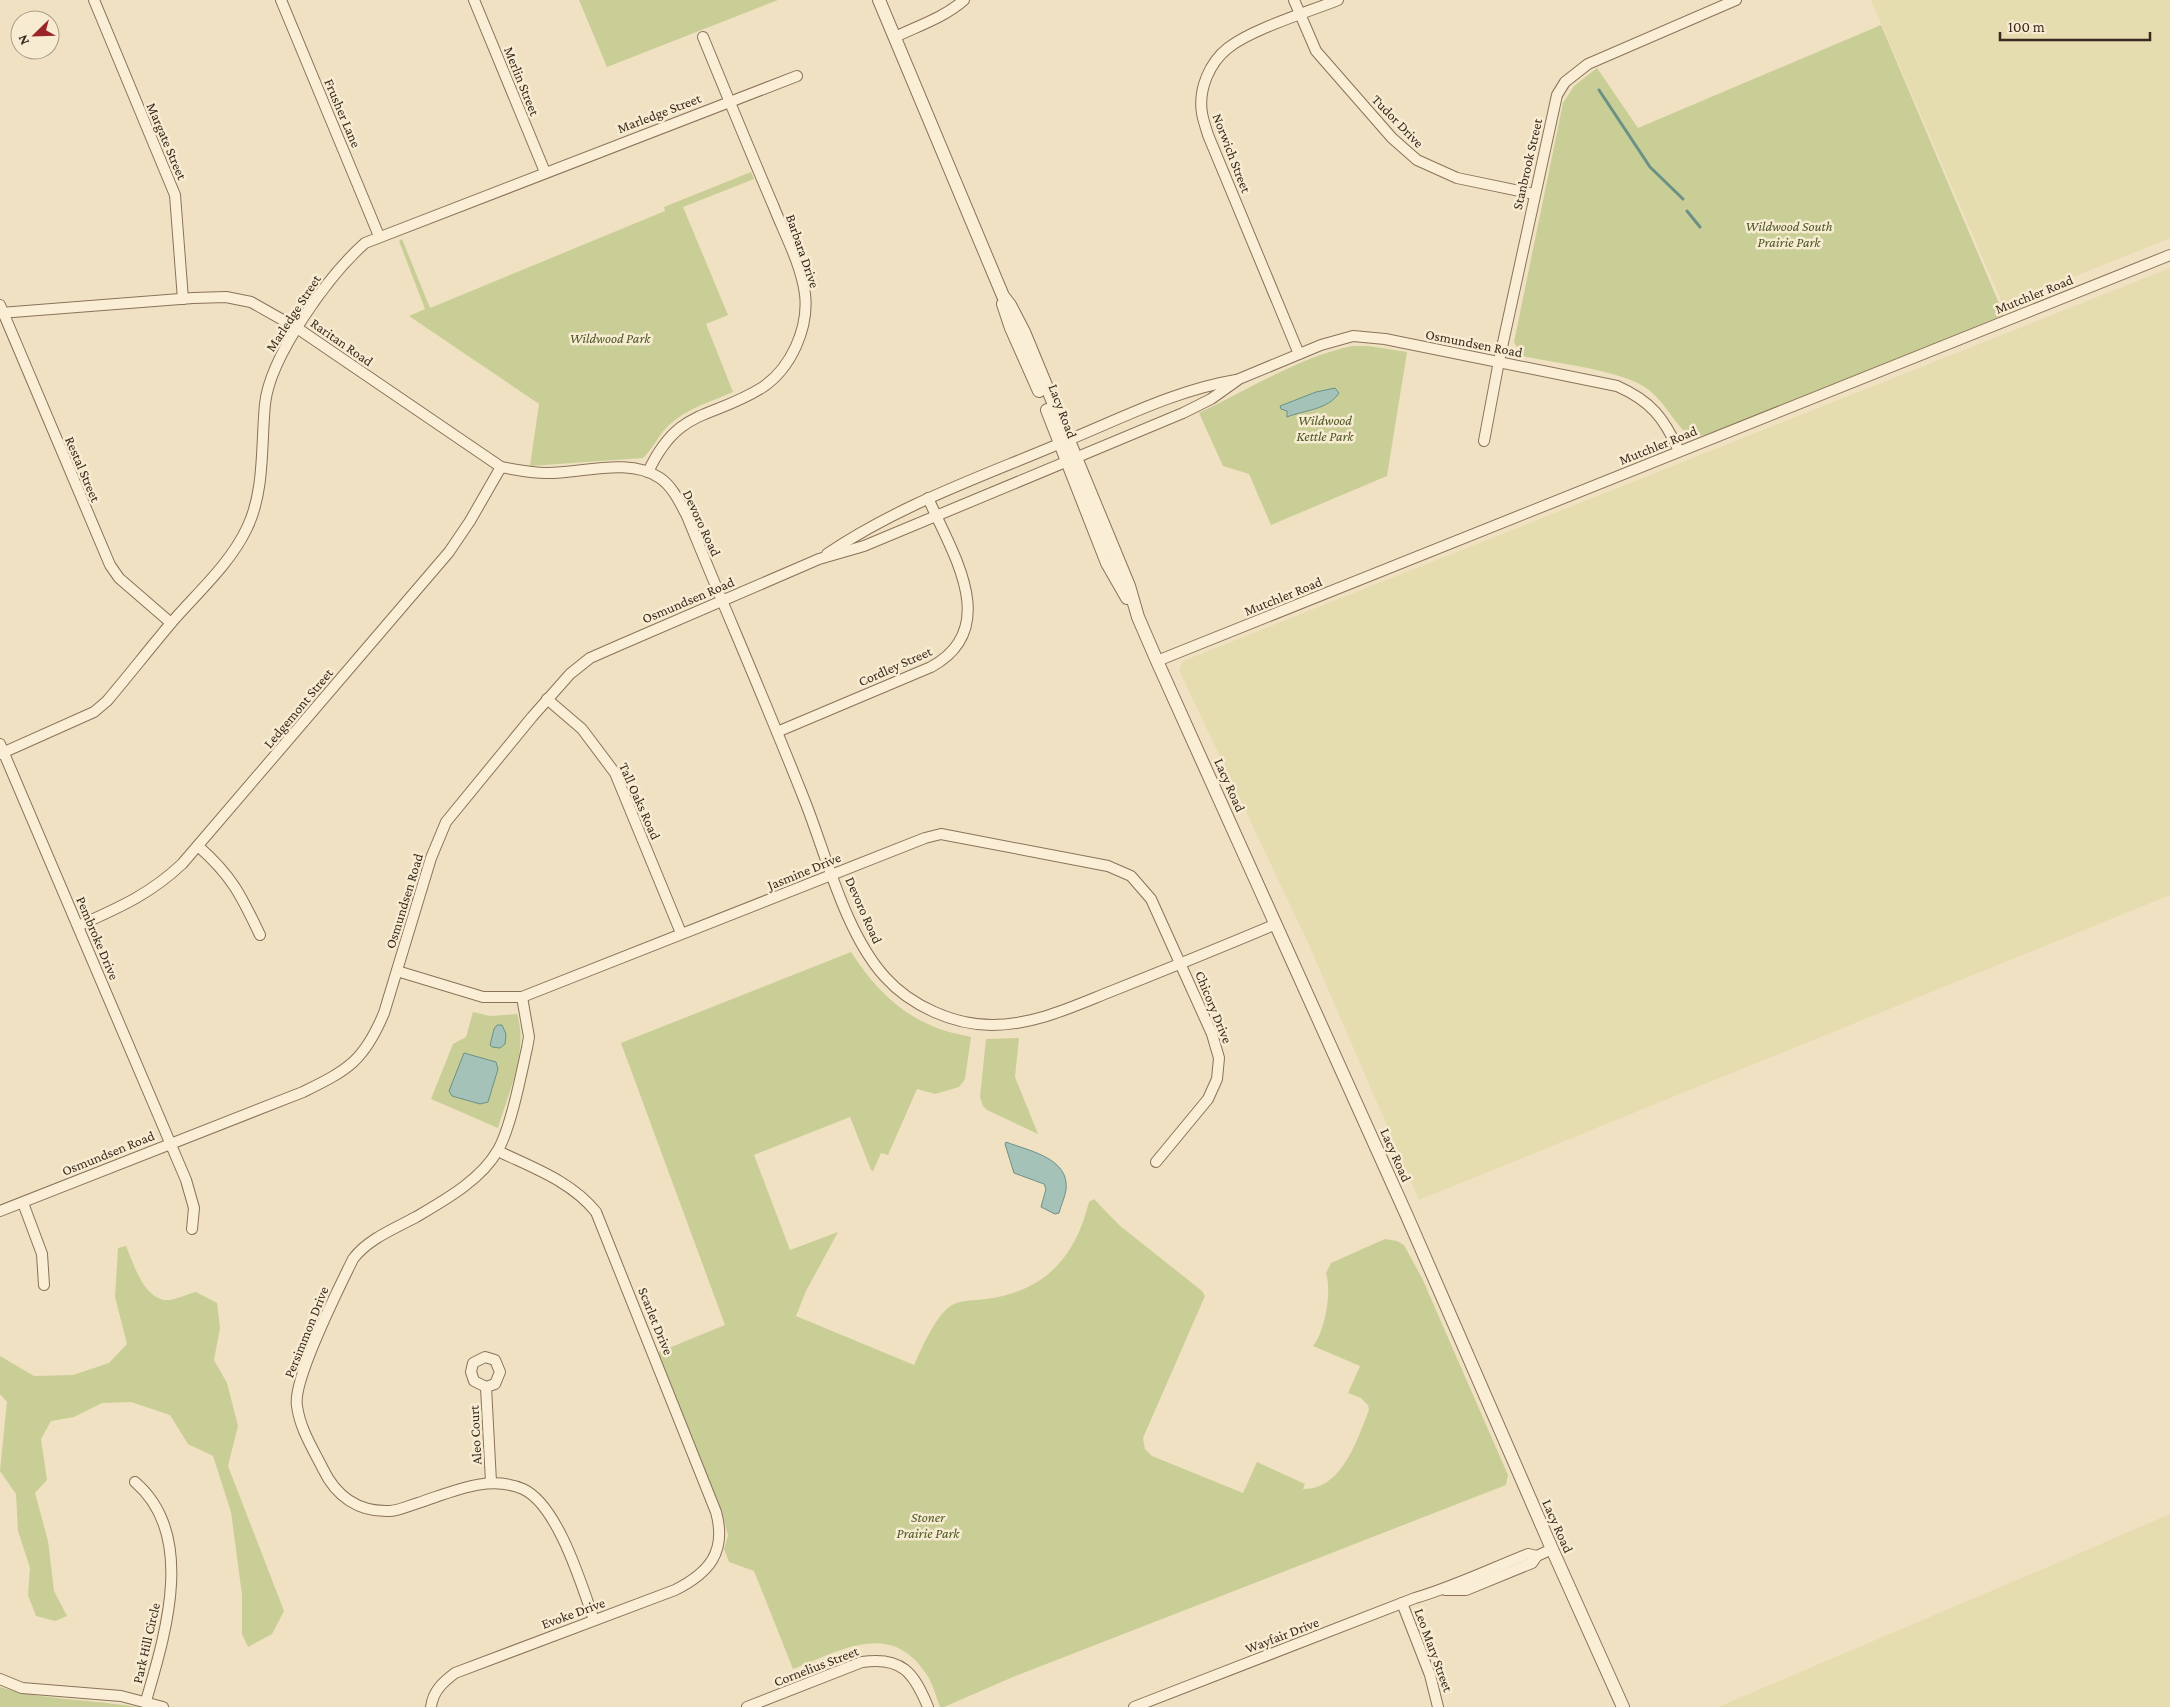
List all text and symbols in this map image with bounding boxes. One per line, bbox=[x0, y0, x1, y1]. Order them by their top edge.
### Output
north arrow bbox=[10, 10, 60, 60]
scale bar bbox=[2000, 10, 2150, 42]
text: 100 m bbox=[2008, 19, 2045, 35]
text: N bbox=[14, 32, 32, 48]
street label: Merlin Street bbox=[501, 44, 543, 118]
street label: Frusher Lane bbox=[321, 76, 365, 150]
street label: Marledge Street bbox=[615, 90, 703, 136]
street label: Tudor Drive bbox=[1369, 91, 1427, 151]
street label: Margate Street bbox=[144, 100, 191, 182]
street label: Norwich Street bbox=[1210, 111, 1255, 195]
street label: Stanbrook Street bbox=[1509, 117, 1545, 211]
street label: Barbara Drive bbox=[783, 212, 823, 290]
park label: Wildwood South Prairie Park bbox=[1746, 218, 1833, 250]
street label: Marledge Street bbox=[262, 271, 324, 354]
street label: Mutchler Road bbox=[1993, 271, 2076, 317]
street label: Raritan Road bbox=[308, 315, 377, 370]
street label: Osmundsen Road bbox=[1424, 326, 1525, 360]
park label: Wildwood Park bbox=[570, 330, 651, 346]
street label: Lacy Road bbox=[1045, 382, 1081, 441]
park label: Wildwood Kettle Park bbox=[1297, 412, 1354, 444]
street label: Mutchler Road bbox=[1617, 422, 1700, 468]
street label: Restal Street bbox=[62, 434, 104, 504]
street label: Devoro Road bbox=[680, 487, 725, 559]
street label: Osmundsen Road bbox=[639, 573, 737, 627]
street label: Mutchler Road bbox=[1242, 573, 1325, 619]
street label: Cordley Street bbox=[856, 643, 935, 689]
street label: Ledgemont Street bbox=[260, 665, 336, 751]
street label: Lacy Road bbox=[1211, 756, 1249, 815]
street label: Tall Oaks Road bbox=[616, 760, 664, 843]
street label: Jasmine Drive bbox=[763, 849, 843, 894]
street label: Osmundsen Road bbox=[382, 851, 426, 950]
street label: Devoro Road bbox=[842, 874, 886, 946]
street label: Pembroke Drive bbox=[73, 894, 123, 982]
street label: Chicory Drive bbox=[1192, 968, 1236, 1046]
street label: Lacy Road bbox=[1377, 1126, 1415, 1185]
street label: Osmundsen Road bbox=[59, 1127, 157, 1179]
street label: Persimmon Drive bbox=[280, 1284, 332, 1380]
street label: Scarlet Drive bbox=[635, 1285, 677, 1357]
street label: Aleo Court bbox=[465, 1404, 485, 1465]
street label: Lacy Road bbox=[1539, 1497, 1577, 1556]
park label: Stoner Prairie Park bbox=[897, 1509, 960, 1541]
street label: Evoke Drive bbox=[539, 1594, 607, 1632]
street label: Park Hill Circle bbox=[129, 1601, 163, 1685]
street label: Leo Mary Street bbox=[1411, 1606, 1457, 1694]
street label: Wayfair Drive bbox=[1243, 1614, 1321, 1656]
street label: Cornelius Street bbox=[771, 1642, 861, 1690]

